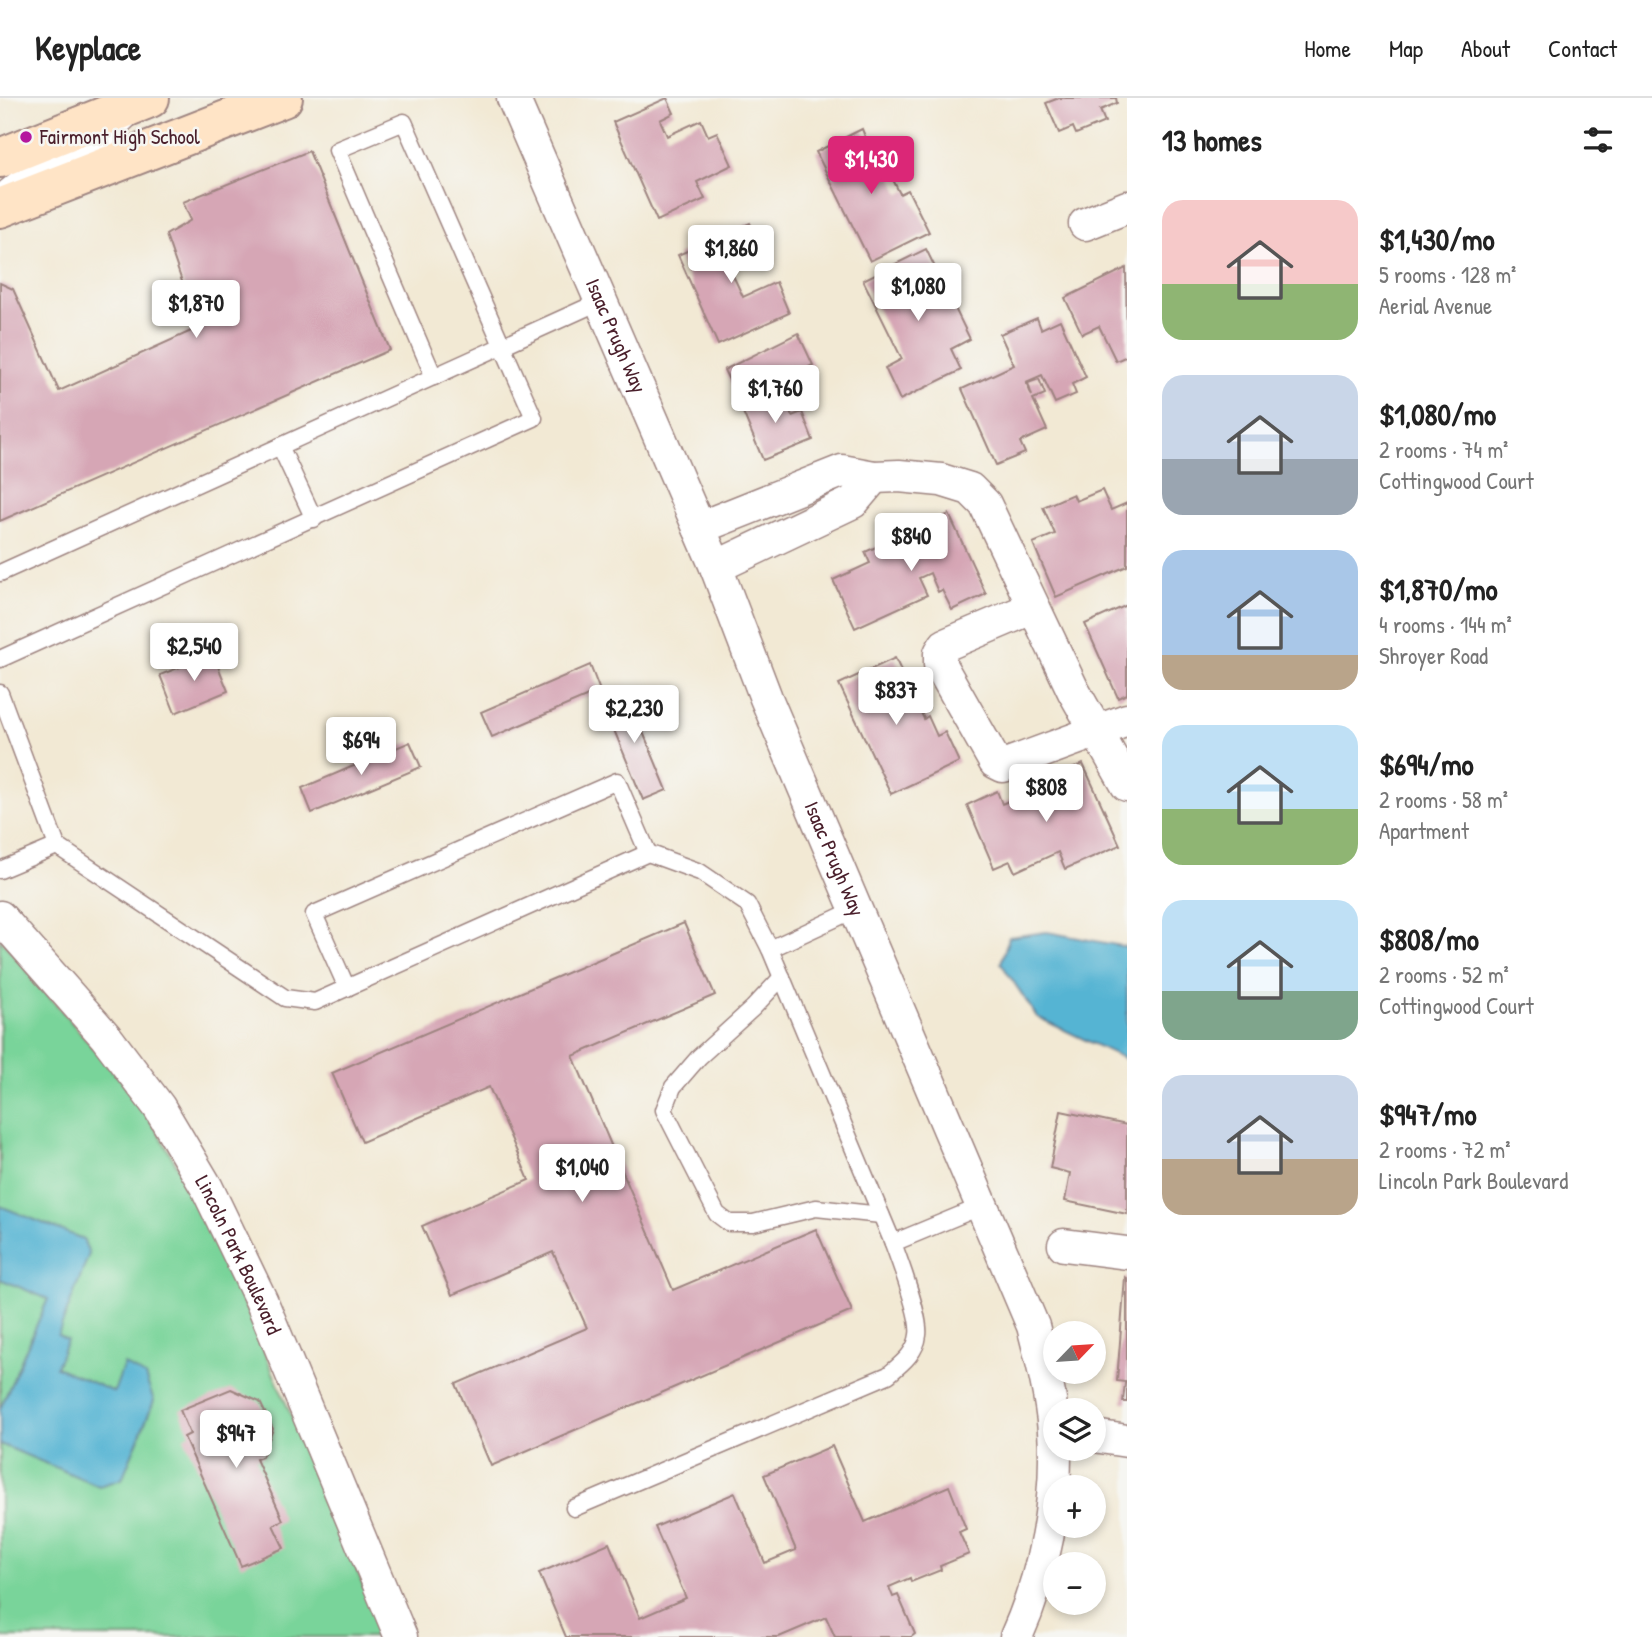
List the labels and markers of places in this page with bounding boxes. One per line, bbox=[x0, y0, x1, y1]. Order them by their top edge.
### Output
place label: Fairmont High School bbox=[39, 122, 200, 151]
marker: Fairmont High School bbox=[18, 129, 34, 145]
pin: $1,430 bbox=[814, 136, 928, 196]
pin: $1,860 bbox=[674, 226, 788, 285]
pin: $1,080 bbox=[861, 264, 975, 323]
pin: $1,870 bbox=[139, 280, 253, 340]
pin: $1,760 bbox=[718, 366, 832, 425]
pin: $840 bbox=[870, 514, 952, 573]
pin: $2,540 bbox=[137, 624, 251, 683]
pin: $837 bbox=[855, 668, 937, 727]
pin: $2,230 bbox=[577, 686, 691, 745]
pin: $694 bbox=[320, 718, 402, 777]
pin: $808 bbox=[1005, 764, 1087, 824]
pin: $1,040 bbox=[525, 1144, 639, 1204]
pin: $947 bbox=[195, 1410, 277, 1470]

